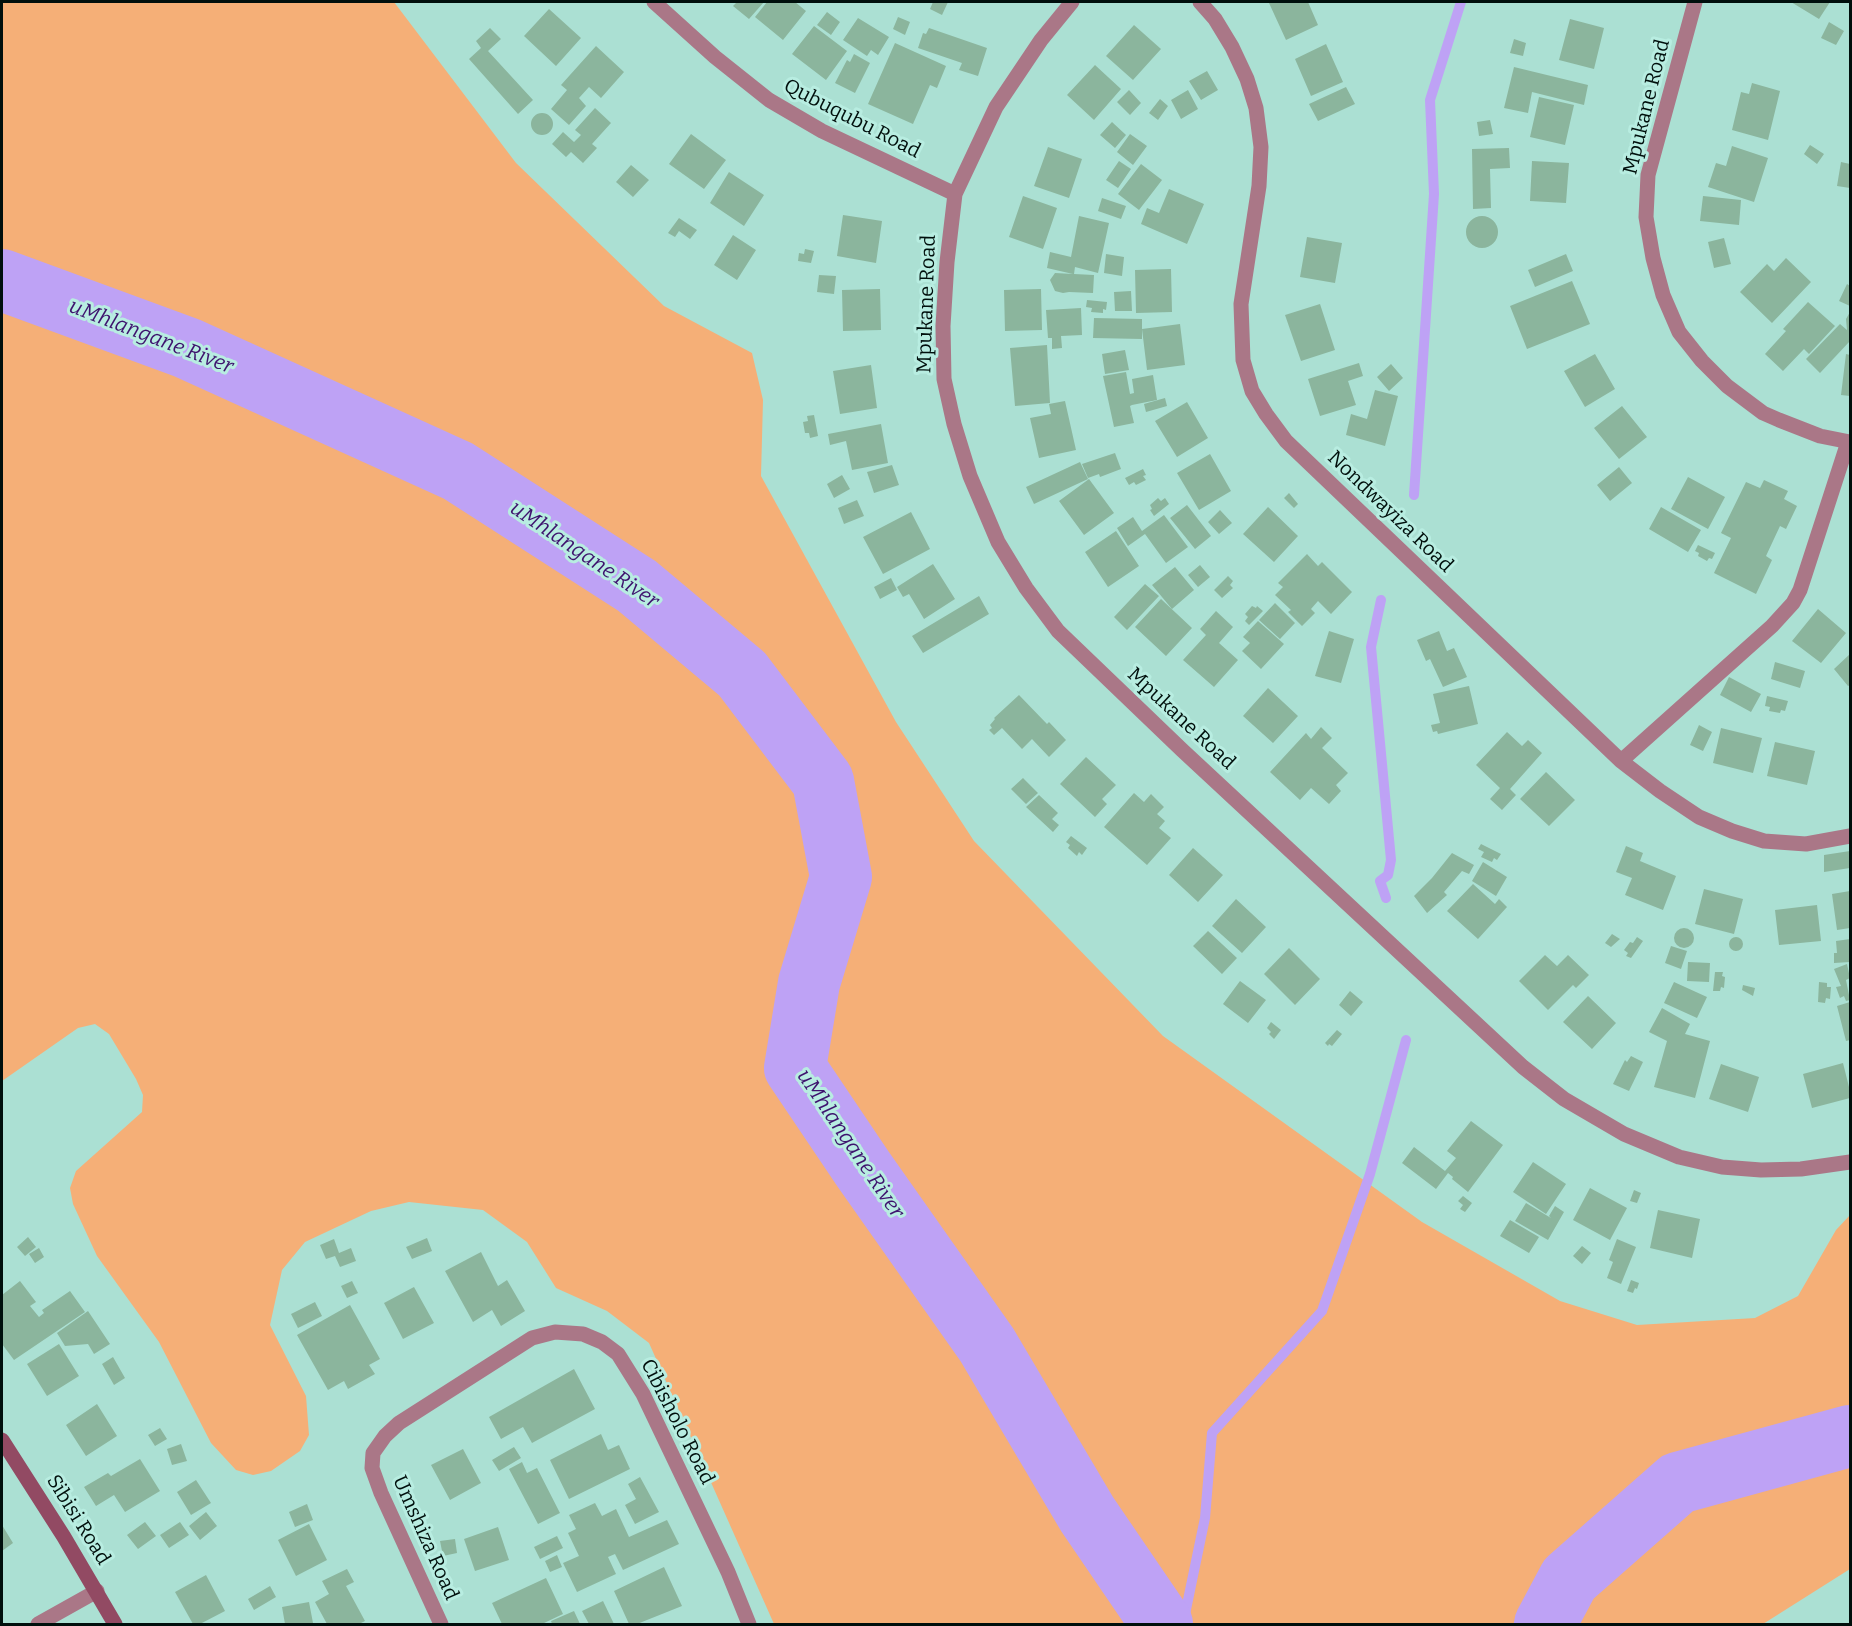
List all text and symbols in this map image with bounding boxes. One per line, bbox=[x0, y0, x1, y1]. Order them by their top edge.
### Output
street label: Mpukane Road bbox=[1619, 37, 1675, 177]
street label: Qubuqubu Road bbox=[780, 74, 924, 164]
street label: Mpukane Road bbox=[913, 234, 941, 374]
water label: uMhlangane River bbox=[65, 294, 237, 380]
street label: Nondwayiza Road bbox=[1322, 446, 1458, 578]
water label: uMhlangane River bbox=[505, 496, 663, 614]
street label: Mpukane Road bbox=[1122, 663, 1240, 775]
water label: uMhlangane River bbox=[791, 1065, 909, 1223]
street label: Cibisholo Road bbox=[635, 1355, 719, 1489]
street label: Sibisi Road bbox=[41, 1471, 115, 1569]
street label: Umshiza Road bbox=[387, 1472, 463, 1604]

